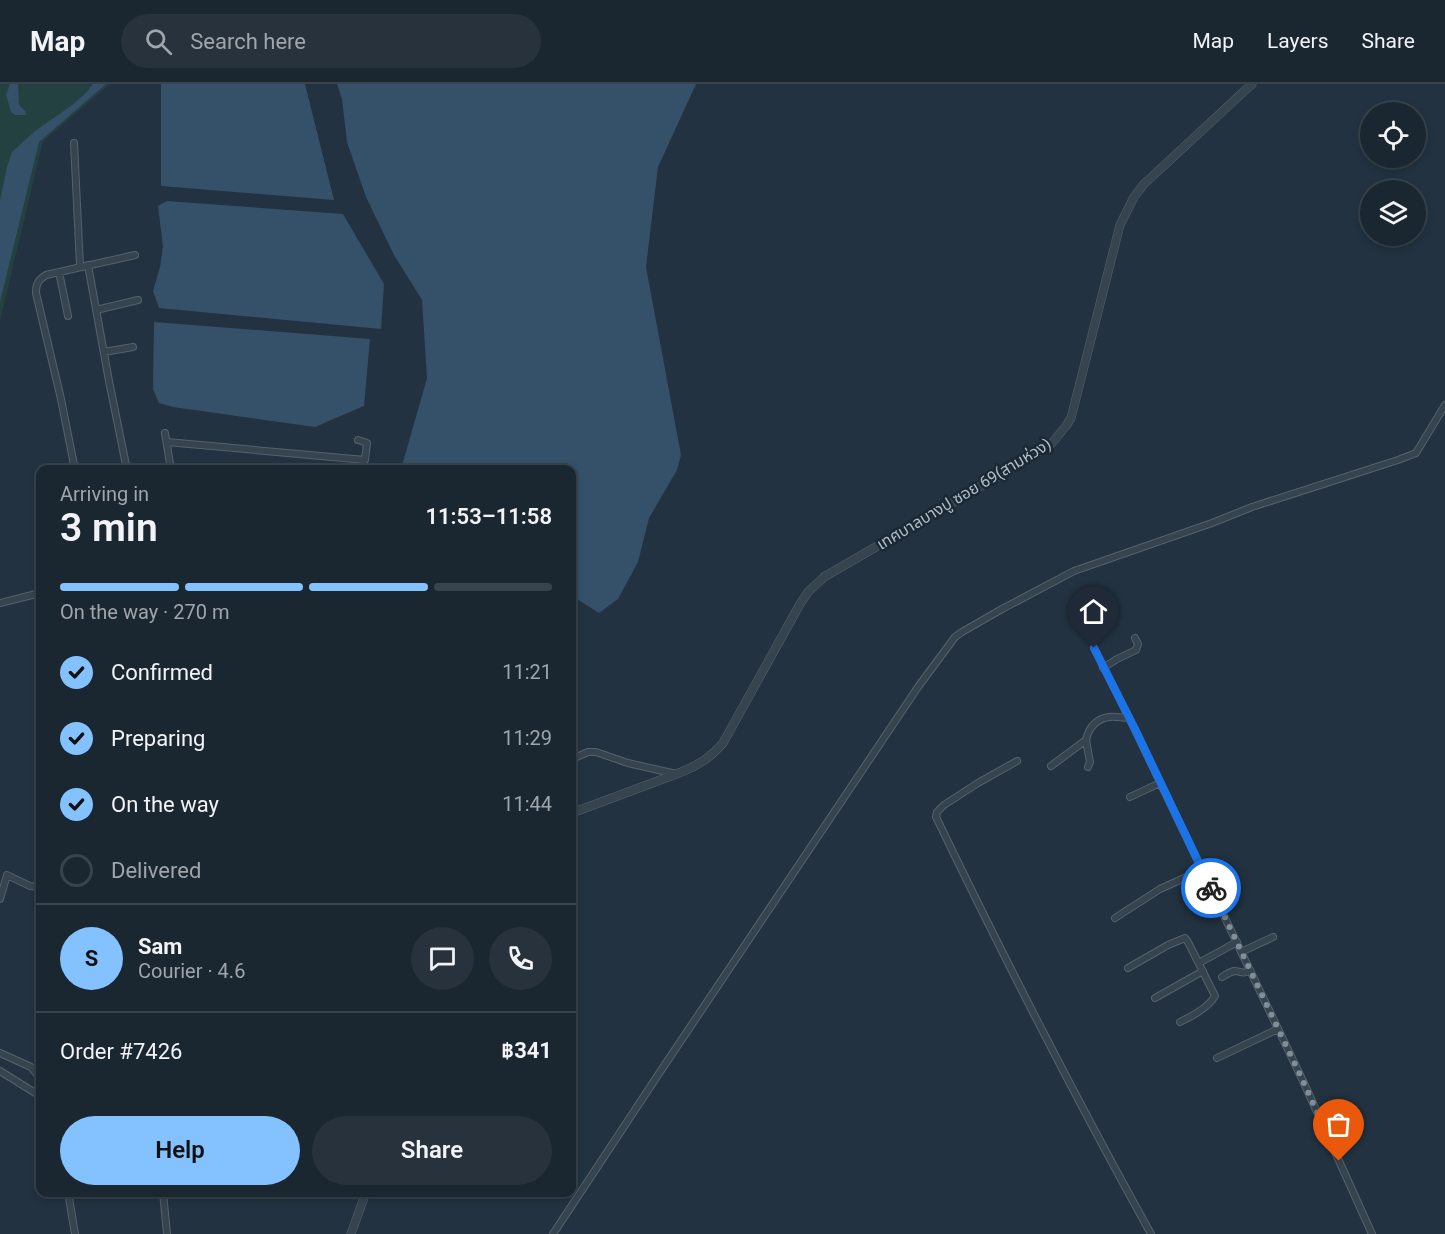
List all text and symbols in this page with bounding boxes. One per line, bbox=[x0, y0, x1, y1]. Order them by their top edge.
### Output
search box bbox=[121, 14, 541, 68]
text: Map bbox=[30, 25, 85, 58]
icon: search bbox=[142, 25, 175, 58]
text: Search here bbox=[190, 29, 306, 54]
text: Map bbox=[1192, 29, 1234, 53]
text: Layers bbox=[1267, 29, 1328, 53]
text: Share bbox=[1361, 29, 1415, 53]
map controls bbox=[1360, 102, 1426, 246]
button: locate bbox=[1360, 102, 1426, 168]
button: layers bbox=[1360, 180, 1426, 246]
street label: เทศบาลบางปู ซอย 69(สามห่วง) bbox=[873, 434, 1055, 554]
text: Arriving in bbox=[60, 482, 149, 506]
text: 11:53–11:58 bbox=[425, 504, 552, 529]
text: 3 min bbox=[60, 505, 158, 551]
pin bbox=[1068, 586, 1119, 648]
icon: home bbox=[1077, 595, 1110, 628]
text: On the way · 270 m bbox=[60, 600, 229, 624]
icon: check bbox=[60, 656, 93, 689]
text: Confirmed bbox=[111, 660, 213, 685]
text: 11:21 bbox=[502, 660, 552, 684]
icon: check bbox=[60, 722, 93, 755]
text: Preparing bbox=[111, 726, 205, 751]
text: 11:29 bbox=[502, 726, 552, 750]
icon: check bbox=[60, 788, 93, 821]
text: On the way bbox=[111, 792, 219, 817]
text: 11:44 bbox=[502, 792, 552, 816]
text: Delivered bbox=[111, 858, 201, 883]
courier bbox=[1181, 858, 1241, 918]
icon: bike bbox=[1195, 872, 1228, 905]
button: chat bbox=[411, 927, 474, 990]
button: phone bbox=[489, 927, 552, 990]
text: Sam bbox=[138, 934, 182, 959]
text: S bbox=[85, 946, 98, 971]
text: Courier · 4.6 bbox=[138, 959, 245, 983]
text: ฿341 bbox=[501, 1038, 552, 1063]
text: Order #7426 bbox=[60, 1039, 182, 1064]
pin bbox=[1313, 1099, 1364, 1161]
icon: bag bbox=[1322, 1108, 1355, 1141]
button: Help bbox=[60, 1116, 300, 1185]
button: Share bbox=[312, 1116, 552, 1185]

